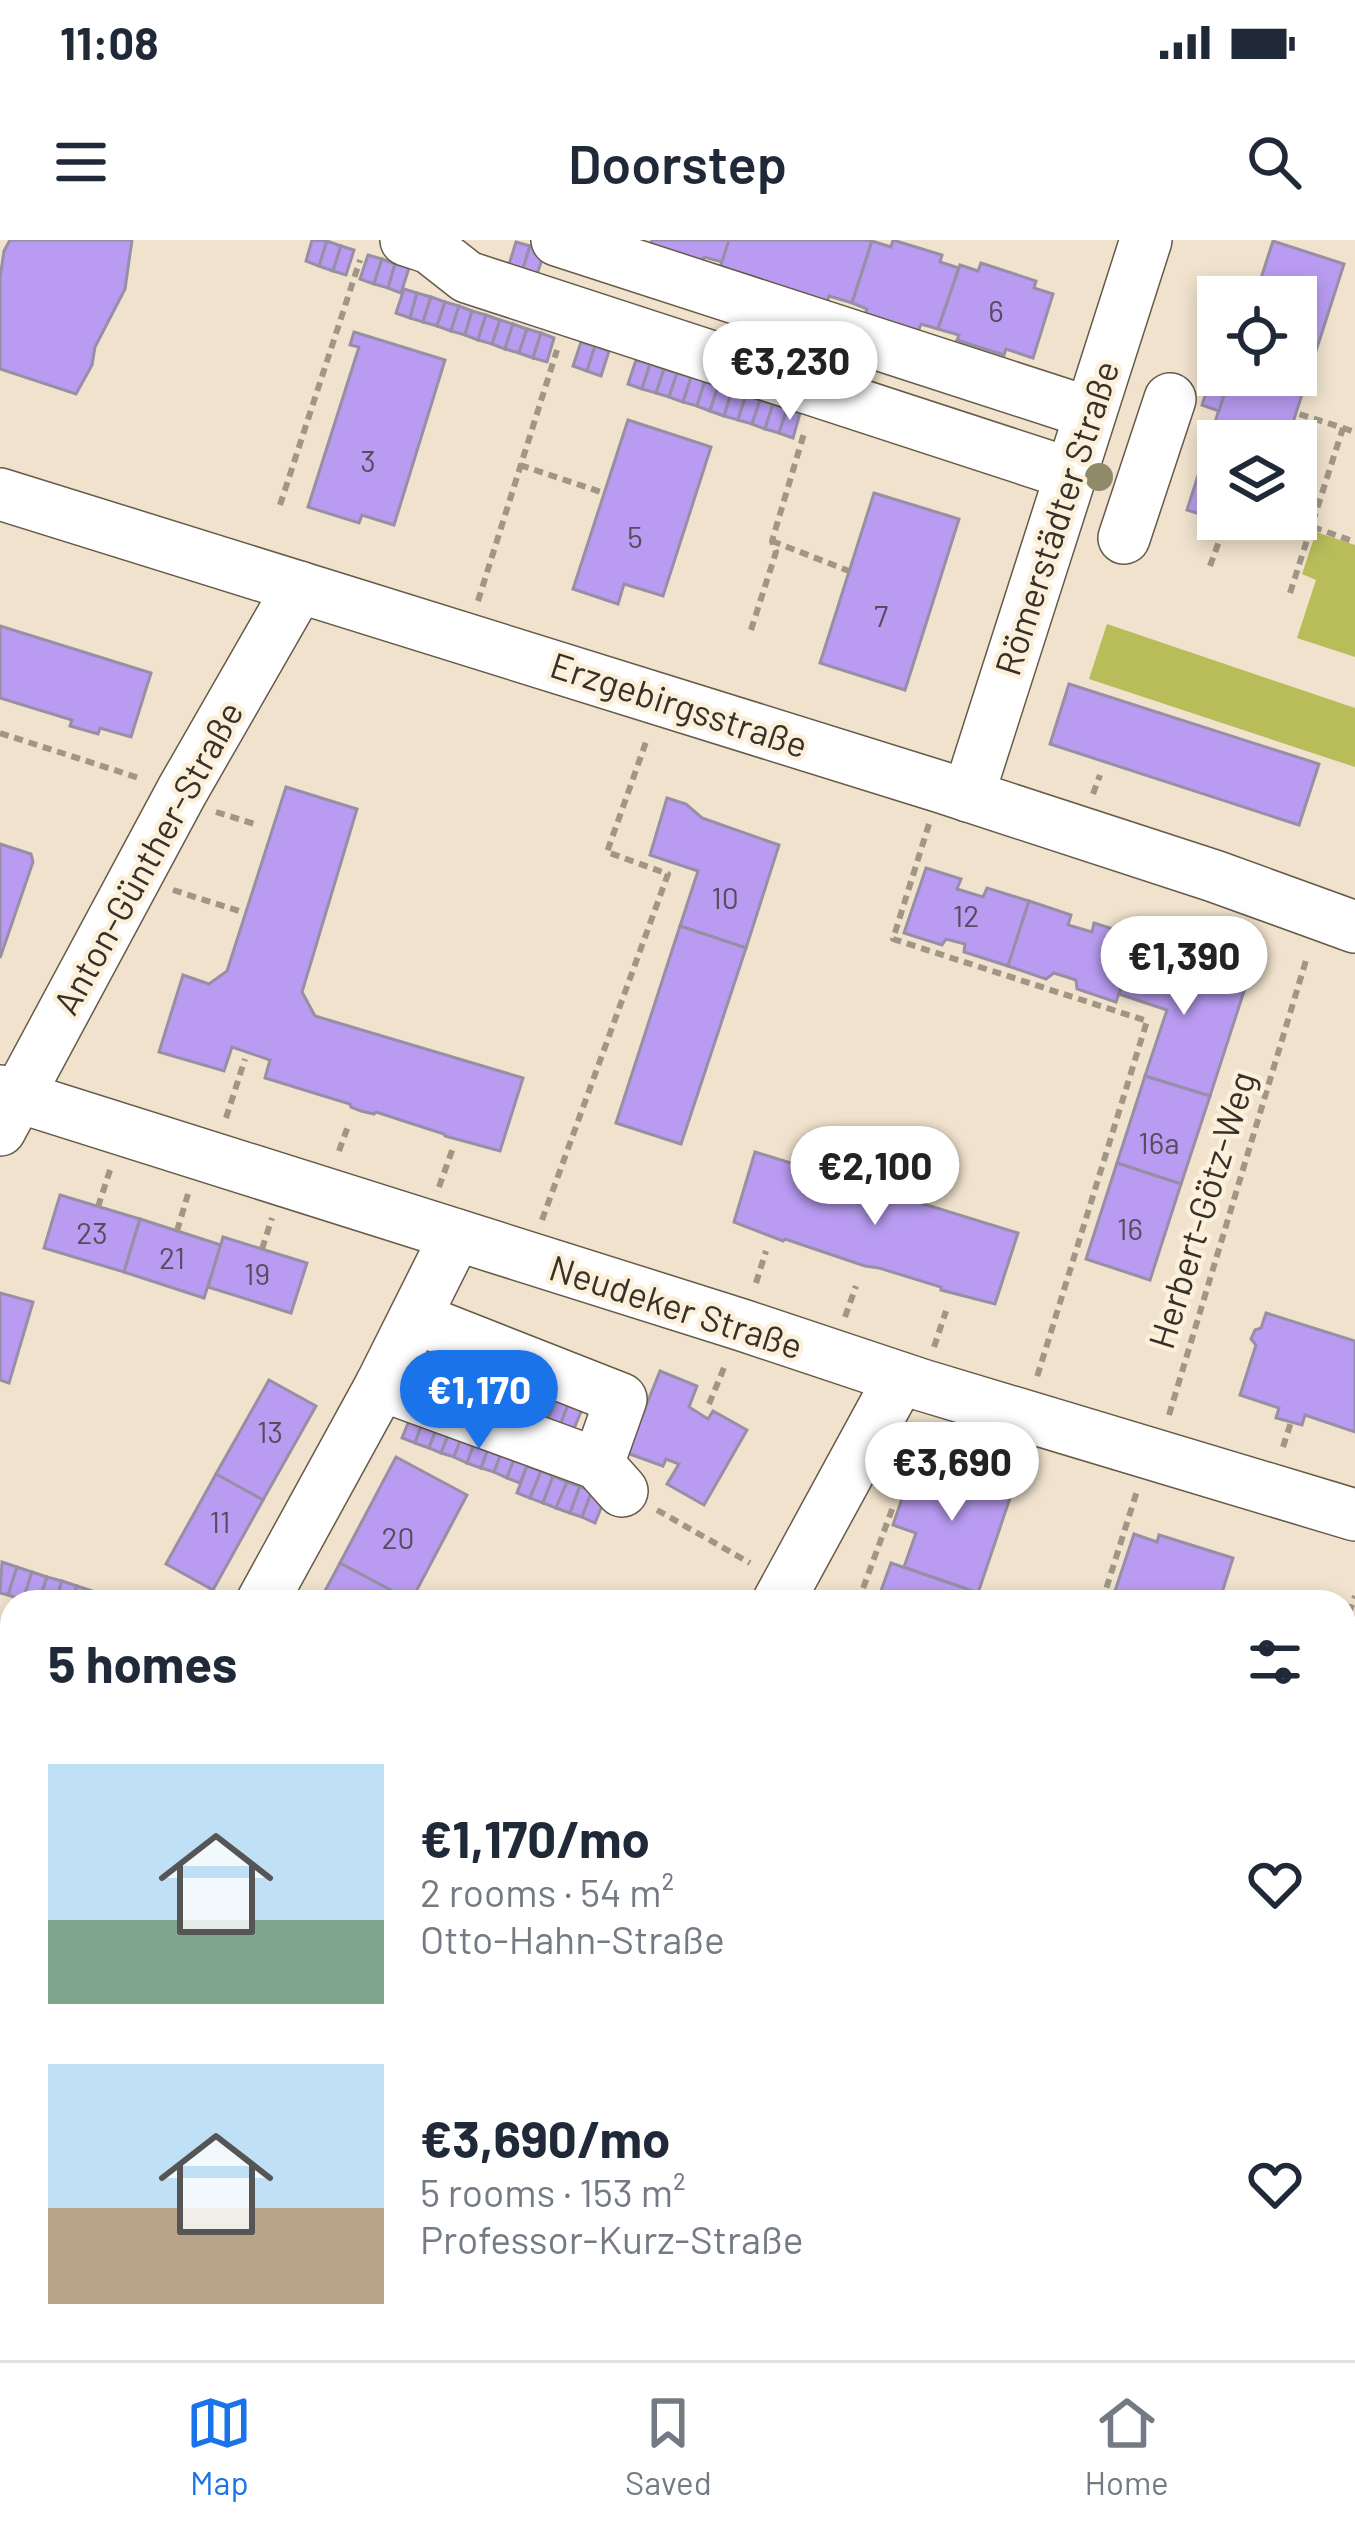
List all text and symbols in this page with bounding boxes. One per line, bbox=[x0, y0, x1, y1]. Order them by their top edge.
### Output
text: 11:08 bbox=[60, 15, 159, 69]
icon: menu bbox=[48, 129, 114, 195]
icon: search bbox=[1241, 129, 1307, 195]
text: Doorstep bbox=[568, 130, 787, 195]
map controls bbox=[1197, 276, 1317, 540]
button: locate bbox=[1197, 276, 1317, 396]
house number: 6 bbox=[988, 292, 1004, 328]
pin: €3,230 bbox=[692, 321, 888, 423]
text: €3,230 bbox=[730, 336, 850, 383]
street label: Römerstädter Straße bbox=[984, 355, 1127, 680]
button: layers bbox=[1197, 420, 1317, 540]
house number: 3 bbox=[360, 442, 376, 478]
house number: 5 bbox=[627, 518, 643, 554]
house number: 7 bbox=[874, 597, 888, 633]
street label: Erzgebirgsstraße bbox=[545, 642, 813, 765]
street label: Anton-Günther-Straße bbox=[43, 693, 251, 1021]
house number: 10 bbox=[711, 879, 739, 915]
house number: 12 bbox=[953, 897, 979, 933]
pin: €1,390 bbox=[1086, 916, 1282, 1018]
text: €1,390 bbox=[1128, 931, 1240, 978]
street label: Herbert-Götz-Weg bbox=[1138, 1066, 1263, 1353]
house number: 16a bbox=[1138, 1124, 1180, 1160]
pin: €2,100 bbox=[777, 1126, 973, 1228]
text: €2,100 bbox=[817, 1141, 933, 1188]
house number: 16 bbox=[1117, 1210, 1143, 1246]
house number: 23 bbox=[76, 1214, 108, 1250]
house number: 21 bbox=[159, 1239, 185, 1275]
street label: Neudeker Straße bbox=[545, 1244, 808, 1367]
house number: 19 bbox=[244, 1255, 270, 1291]
pin: €1,170 bbox=[381, 1350, 577, 1452]
text: €1,170 bbox=[427, 1365, 531, 1412]
house number: 13 bbox=[257, 1413, 283, 1449]
pin: €3,690 bbox=[854, 1422, 1050, 1524]
text: €3,690 bbox=[892, 1437, 1012, 1484]
house number: 11 bbox=[209, 1503, 231, 1539]
house number: 20 bbox=[381, 1519, 415, 1555]
icon: filters bbox=[1242, 1629, 1308, 1695]
text: 5 homes bbox=[48, 1632, 237, 1693]
text: €1,170/mo bbox=[420, 1807, 650, 1868]
icon: home bbox=[144, 1812, 288, 1956]
icon: heart bbox=[1242, 1851, 1308, 1917]
text: 2 rooms · 54 m² bbox=[420, 1868, 674, 1915]
text: Otto-Hahn-Straße bbox=[420, 1915, 725, 1962]
text: €3,690/mo bbox=[420, 2107, 670, 2168]
icon: home bbox=[144, 2112, 288, 2256]
icon: heart bbox=[1242, 2151, 1308, 2217]
text: 5 rooms · 153 m² bbox=[420, 2168, 686, 2215]
text: Professor-Kurz-Straße bbox=[420, 2215, 803, 2262]
tab: Map bbox=[186, 2390, 252, 2502]
tab: Saved bbox=[625, 2390, 712, 2502]
tab: Home bbox=[1084, 2390, 1169, 2502]

